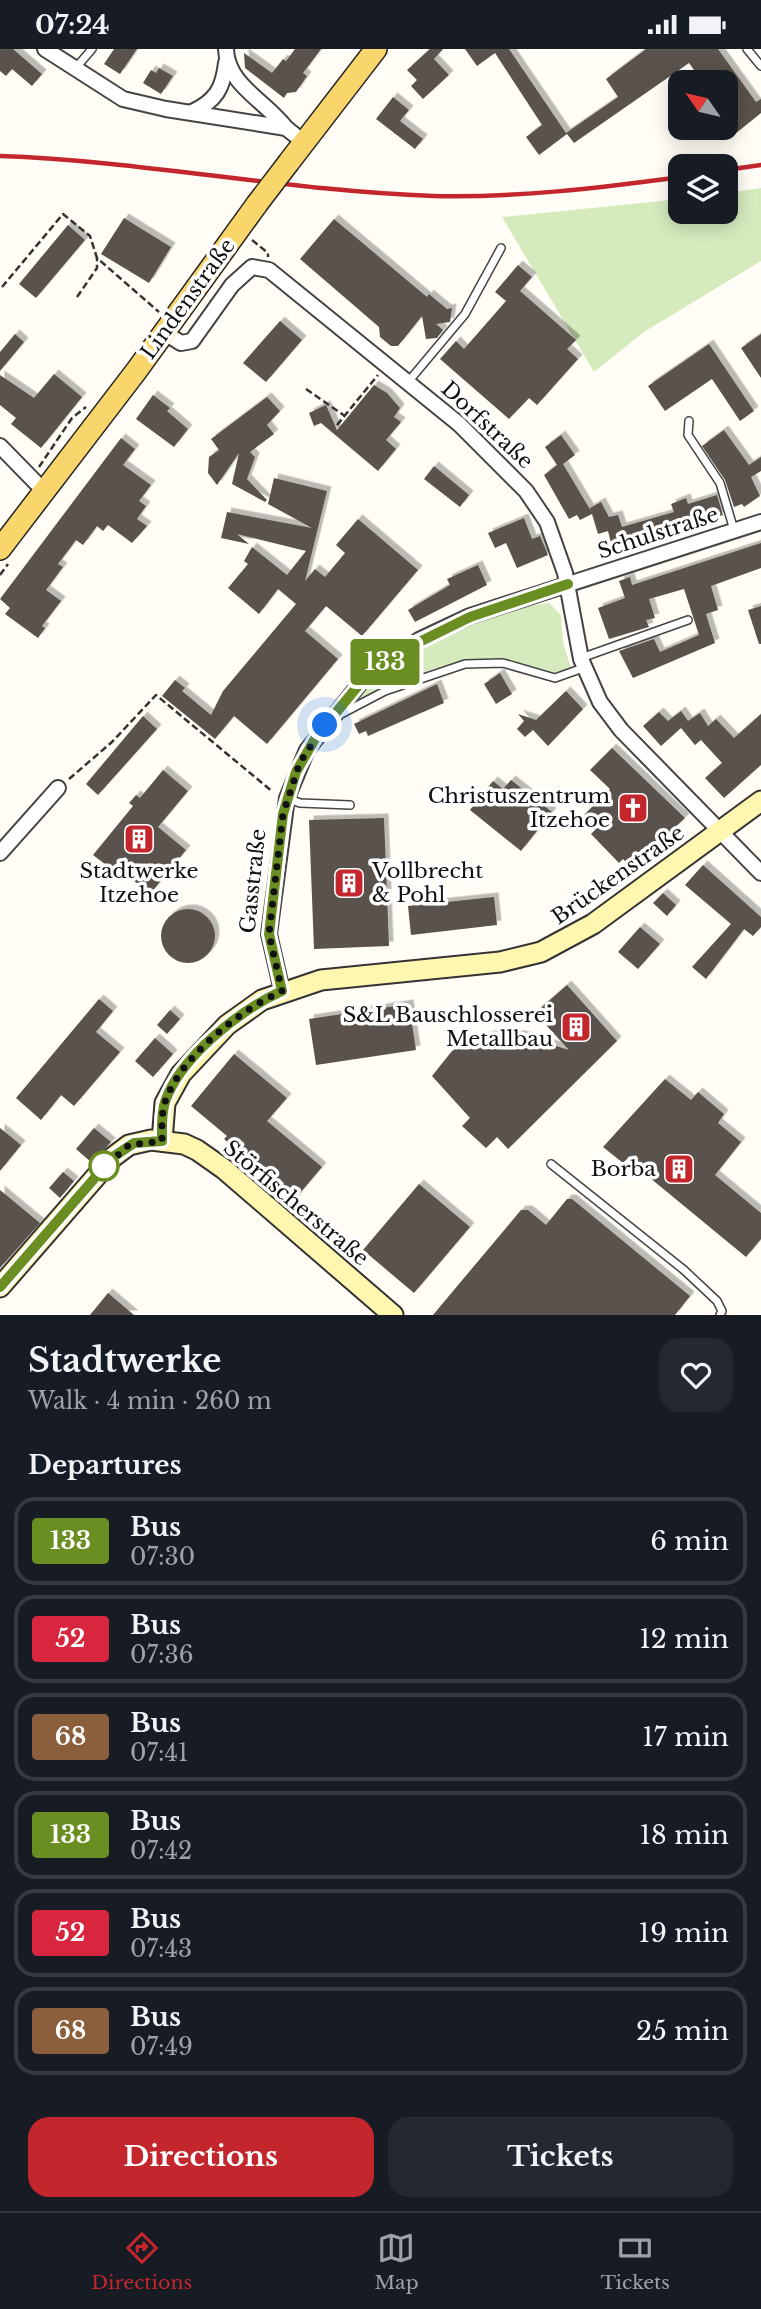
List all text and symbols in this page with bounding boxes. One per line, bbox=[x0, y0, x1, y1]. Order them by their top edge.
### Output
text: 07:24 bbox=[35, 9, 110, 41]
north arrow bbox=[668, 70, 738, 140]
map controls bbox=[668, 70, 738, 224]
button: layers bbox=[668, 154, 738, 224]
street label: Lindenstraße bbox=[135, 233, 241, 365]
street label: Dorfstraße bbox=[436, 376, 538, 474]
street label: Schulstraße bbox=[594, 501, 722, 565]
line badge: 133 bbox=[345, 639, 425, 685]
text: 133 bbox=[364, 647, 406, 676]
your location bbox=[307, 707, 342, 742]
place label: Christuszentrum Itzehoe bbox=[428, 783, 610, 833]
church icon: Christuszentrum Itzehoe bbox=[616, 791, 650, 825]
street label: Brückenstraße bbox=[547, 820, 689, 930]
building icon: Stadtwerke Itzehoe bbox=[122, 822, 156, 856]
street label: Gasstraße bbox=[235, 827, 271, 935]
place label: Stadtwerke Itzehoe bbox=[80, 858, 198, 908]
place label: Vollbrecht & Pohl bbox=[371, 858, 483, 908]
building icon: Vollbrecht & Pohl bbox=[332, 866, 366, 900]
place label: S&L Bauschlosserei Metallbau bbox=[343, 1002, 553, 1052]
building icon: S&L Bauschlosserei Metallbau bbox=[559, 1010, 593, 1044]
street label: Störfischerstraße bbox=[218, 1135, 374, 1271]
unlabelled marker bbox=[89, 1151, 119, 1181]
building icon: Borba bbox=[662, 1152, 696, 1186]
place label: Borba bbox=[591, 1156, 656, 1182]
button: heart bbox=[659, 1338, 733, 1412]
text: Stadtwerke bbox=[28, 1340, 222, 1381]
text: Walk · 4 min · 260 m bbox=[28, 1387, 272, 1415]
text: Departures bbox=[28, 1449, 182, 1481]
text: Bus bbox=[130, 1511, 181, 1543]
text: 6 min bbox=[650, 1525, 729, 1557]
text: 133 bbox=[50, 1526, 91, 1555]
text: 07:30 bbox=[130, 1543, 195, 1571]
text: Bus bbox=[130, 1609, 181, 1641]
text: 12 min bbox=[639, 1623, 729, 1655]
text: 52 bbox=[56, 1624, 85, 1653]
text: 07:36 bbox=[130, 1641, 193, 1669]
text: Bus bbox=[130, 1707, 181, 1739]
text: 17 min bbox=[642, 1721, 729, 1753]
text: 68 bbox=[55, 1722, 86, 1751]
text: 07:41 bbox=[130, 1739, 188, 1767]
text: Bus bbox=[130, 1805, 181, 1837]
text: 18 min bbox=[640, 1819, 729, 1851]
text: 133 bbox=[50, 1820, 91, 1849]
text: 07:42 bbox=[130, 1837, 192, 1865]
text: Bus bbox=[130, 1903, 181, 1935]
text: 19 min bbox=[639, 1917, 729, 1949]
text: 52 bbox=[56, 1918, 85, 1947]
text: 07:43 bbox=[130, 1935, 192, 1963]
text: Bus bbox=[130, 2001, 181, 2033]
text: 25 min bbox=[636, 2015, 729, 2047]
text: 68 bbox=[55, 2016, 86, 2045]
text: 07:49 bbox=[130, 2033, 193, 2061]
button: Directions bbox=[28, 2117, 374, 2197]
button: Tickets bbox=[388, 2117, 733, 2197]
tab: Directions bbox=[91, 2229, 192, 2294]
tab: Map bbox=[374, 2229, 419, 2294]
tab: Tickets bbox=[601, 2229, 670, 2294]

